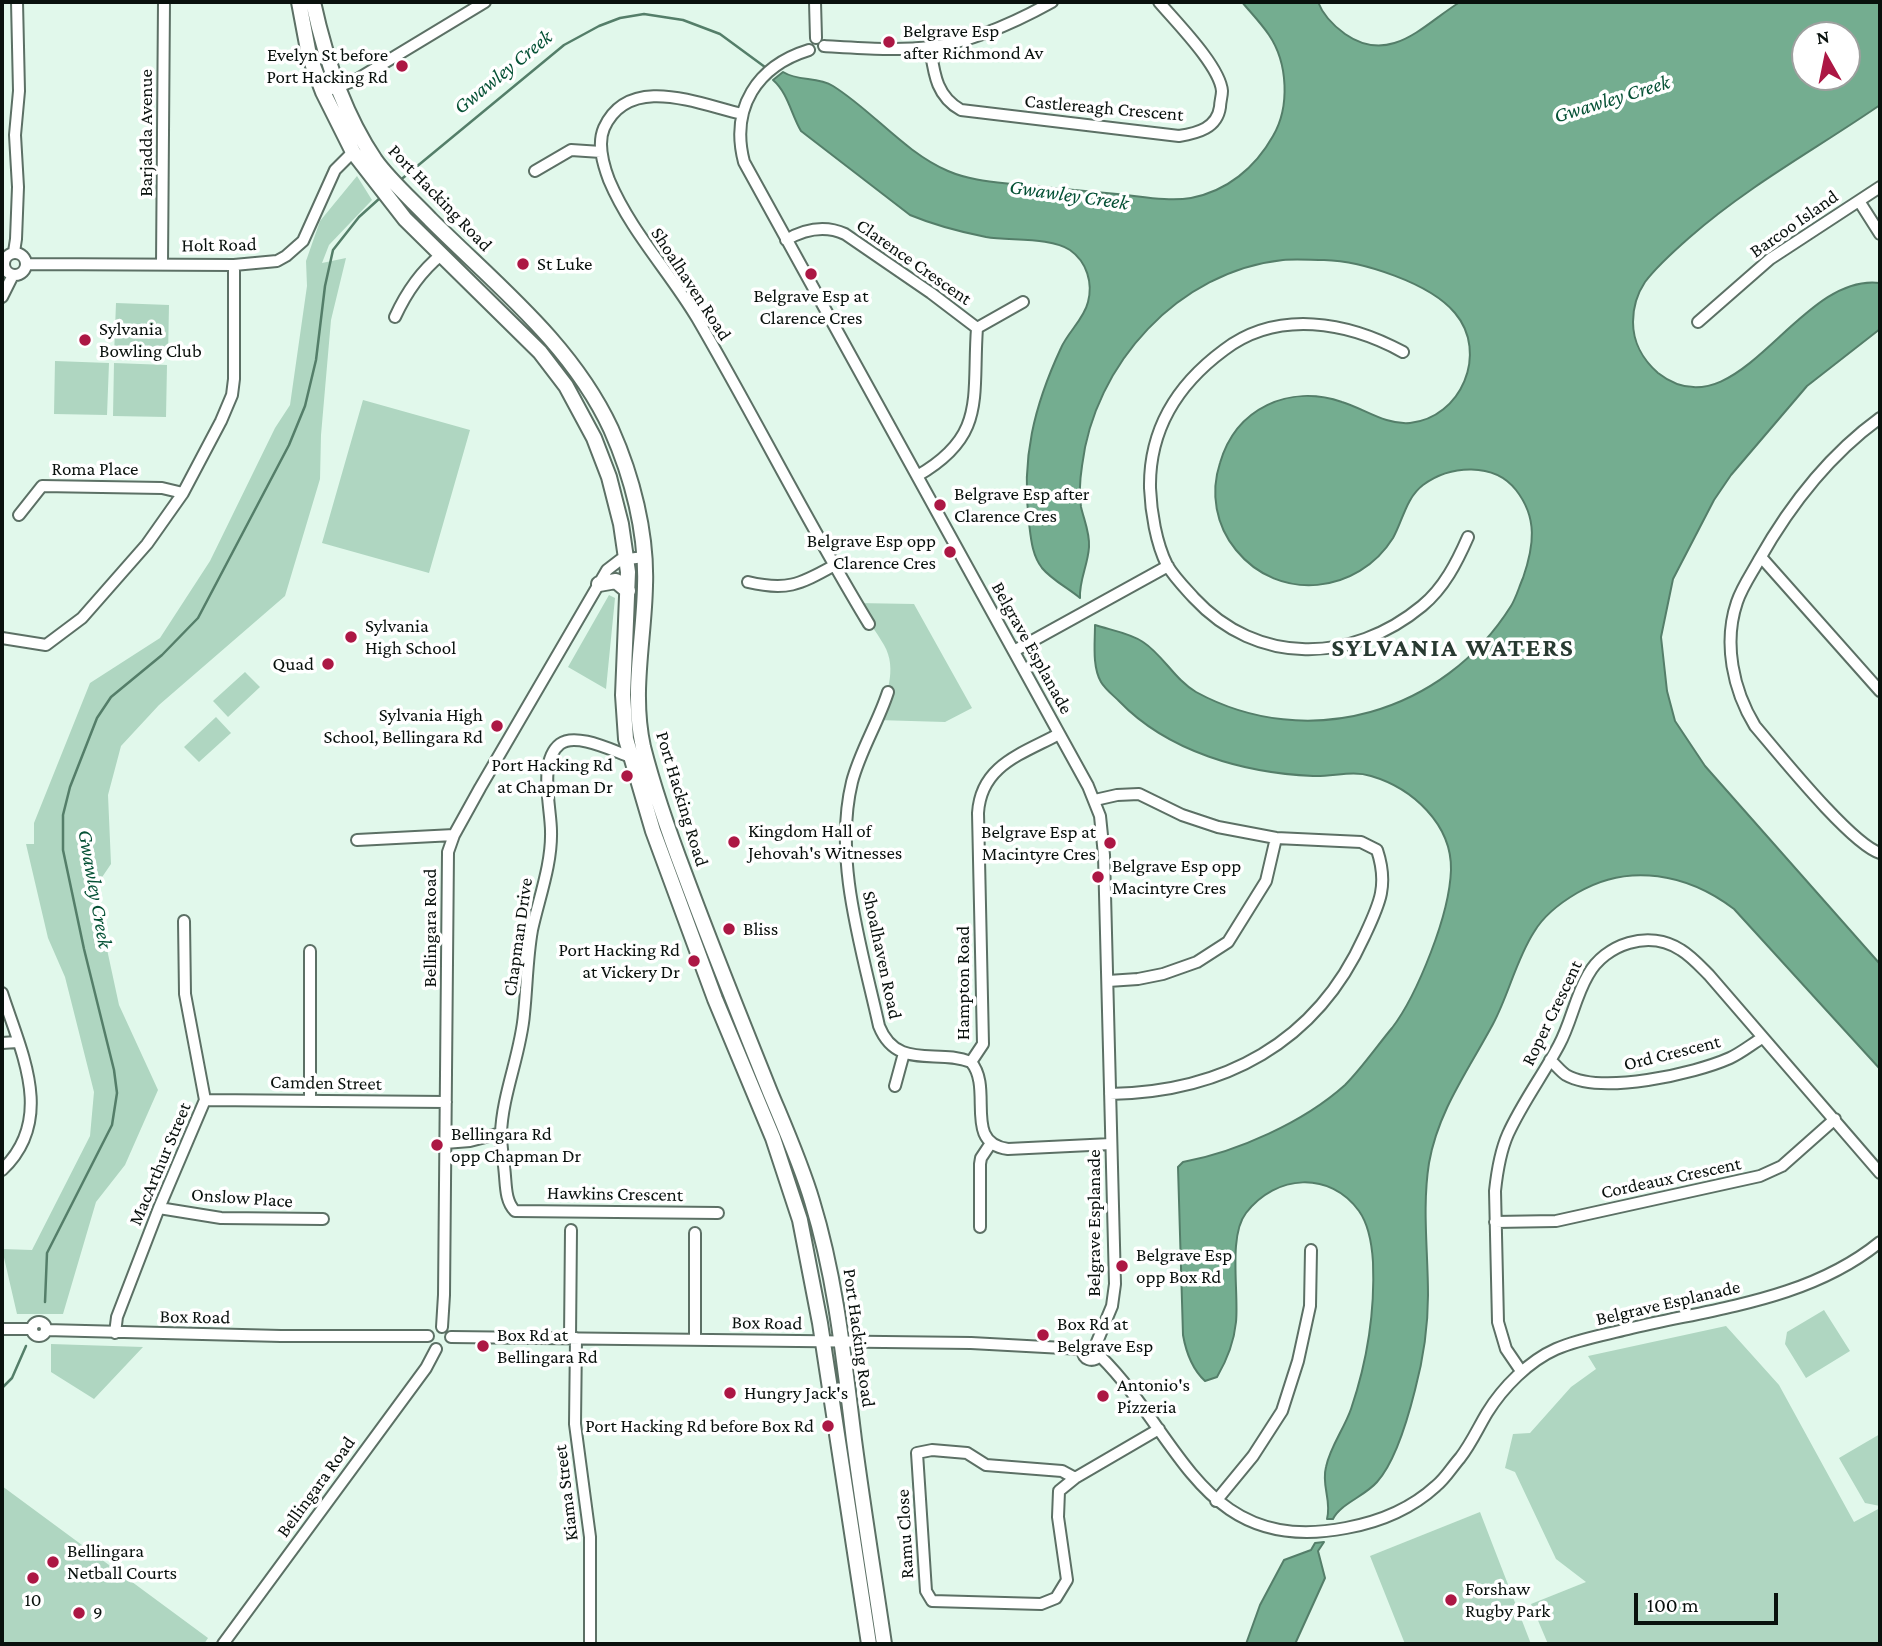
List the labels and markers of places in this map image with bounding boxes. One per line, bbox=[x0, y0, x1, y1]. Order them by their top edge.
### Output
place label: Belgrave Esp after Richmond Av bbox=[903, 20, 1043, 64]
marker: Belgrave Esp after Richmond Av bbox=[881, 34, 897, 50]
place label: Evelyn St before Port Hacking Rd bbox=[266, 44, 388, 88]
marker: Evelyn St before Port Hacking Rd bbox=[394, 58, 410, 74]
place label: St Luke bbox=[537, 253, 592, 275]
marker: St Luke bbox=[515, 256, 531, 272]
marker: Belgrave Esp at Clarence Cres bbox=[803, 266, 819, 282]
place label: Belgrave Esp at Clarence Cres bbox=[754, 285, 868, 329]
place label: Sylvania Bowling Club bbox=[99, 318, 202, 362]
marker: Sylvania Bowling Club bbox=[77, 332, 93, 348]
place label: Belgrave Esp after Clarence Cres bbox=[954, 483, 1089, 527]
marker: Belgrave Esp after Clarence Cres bbox=[932, 497, 948, 513]
place label: Belgrave Esp opp Clarence Cres bbox=[807, 530, 936, 574]
marker: Belgrave Esp opp Clarence Cres bbox=[942, 544, 958, 560]
place label: Sylvania High School bbox=[365, 615, 456, 659]
marker: Sylvania High School bbox=[343, 629, 359, 645]
place label: Quad bbox=[272, 653, 314, 675]
marker: Quad bbox=[320, 656, 336, 672]
place label: Sylvania High School, Bellingara Rd bbox=[324, 704, 483, 748]
marker: Sylvania High School, Bellingara Rd bbox=[489, 718, 505, 734]
place label: Port Hacking Rd at Chapman Dr bbox=[491, 754, 613, 798]
marker: Port Hacking Rd at Chapman Dr bbox=[619, 768, 635, 784]
place label: Kingdom Hall of Jehovah's Witnesses bbox=[748, 820, 902, 864]
place label: Belgrave Esp at Macintyre Cres bbox=[981, 821, 1096, 865]
marker: Kingdom Hall of Jehovah's Witnesses bbox=[726, 834, 742, 850]
marker: Belgrave Esp at Macintyre Cres bbox=[1102, 835, 1118, 851]
place label: Belgrave Esp opp Macintyre Cres bbox=[1112, 855, 1241, 899]
marker: Belgrave Esp opp Macintyre Cres bbox=[1090, 869, 1106, 885]
place label: Bliss bbox=[743, 918, 778, 940]
marker: Bliss bbox=[721, 921, 737, 937]
place label: Port Hacking Rd at Vickery Dr bbox=[558, 939, 680, 983]
marker: Port Hacking Rd at Vickery Dr bbox=[686, 953, 702, 969]
place label: Bellingara Rd opp Chapman Dr bbox=[451, 1123, 581, 1167]
marker: Bellingara Rd opp Chapman Dr bbox=[429, 1137, 445, 1153]
place label: Belgrave Esp opp Box Rd bbox=[1136, 1244, 1232, 1288]
marker: Belgrave Esp opp Box Rd bbox=[1114, 1258, 1130, 1274]
place label: Box Rd at Belgrave Esp bbox=[1057, 1313, 1153, 1357]
place label: Box Rd at Bellingara Rd bbox=[497, 1324, 598, 1368]
marker: Box Rd at Belgrave Esp bbox=[1035, 1327, 1051, 1343]
marker: Box Rd at Bellingara Rd bbox=[475, 1338, 491, 1354]
place label: Antonio's Pizzeria bbox=[1117, 1374, 1190, 1418]
place label: Hungry Jack's bbox=[744, 1382, 848, 1404]
marker: Hungry Jack's bbox=[722, 1385, 738, 1401]
marker: Antonio's Pizzeria bbox=[1095, 1388, 1111, 1404]
place label: Port Hacking Rd before Box Rd bbox=[585, 1415, 814, 1437]
marker: Port Hacking Rd before Box Rd bbox=[820, 1418, 836, 1434]
place label: Bellingara Netball Courts bbox=[67, 1540, 177, 1584]
marker: Bellingara Netball Courts bbox=[45, 1554, 61, 1570]
marker: 10 bbox=[25, 1570, 41, 1586]
place label: Forshaw Rugby Park bbox=[1465, 1578, 1550, 1622]
place label: 10 bbox=[24, 1589, 42, 1611]
marker: Forshaw Rugby Park bbox=[1443, 1592, 1459, 1608]
place label: 9 bbox=[93, 1602, 103, 1624]
marker: 9 bbox=[71, 1605, 87, 1621]

